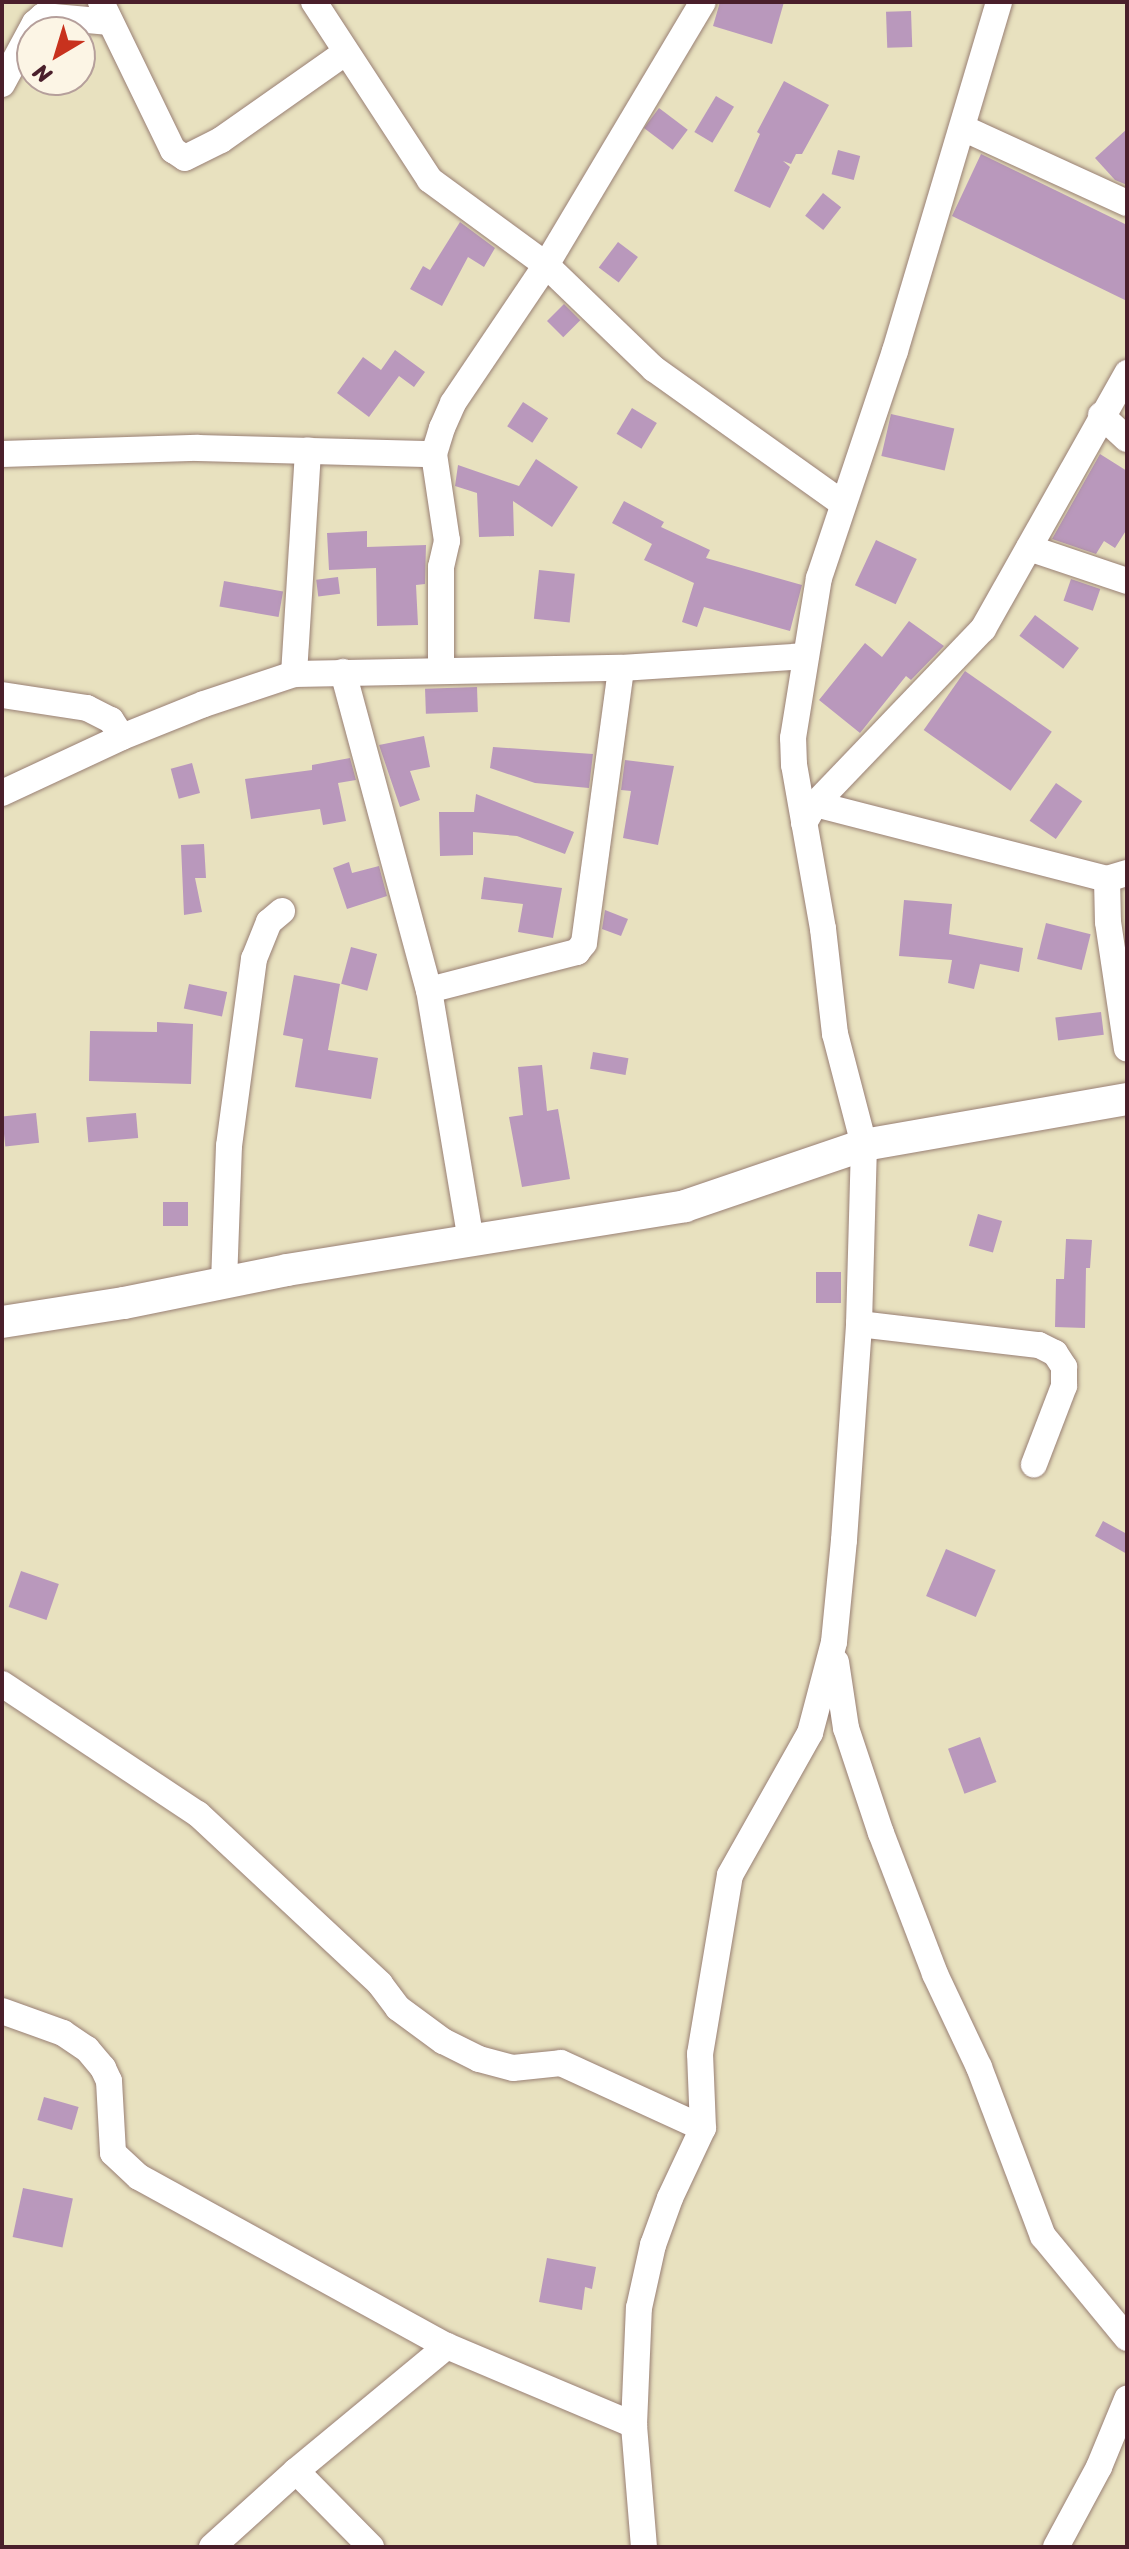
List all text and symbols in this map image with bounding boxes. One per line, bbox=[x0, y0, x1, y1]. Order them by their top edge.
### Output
north arrow bbox=[16, 16, 96, 96]
text: N bbox=[24, 54, 60, 94]

